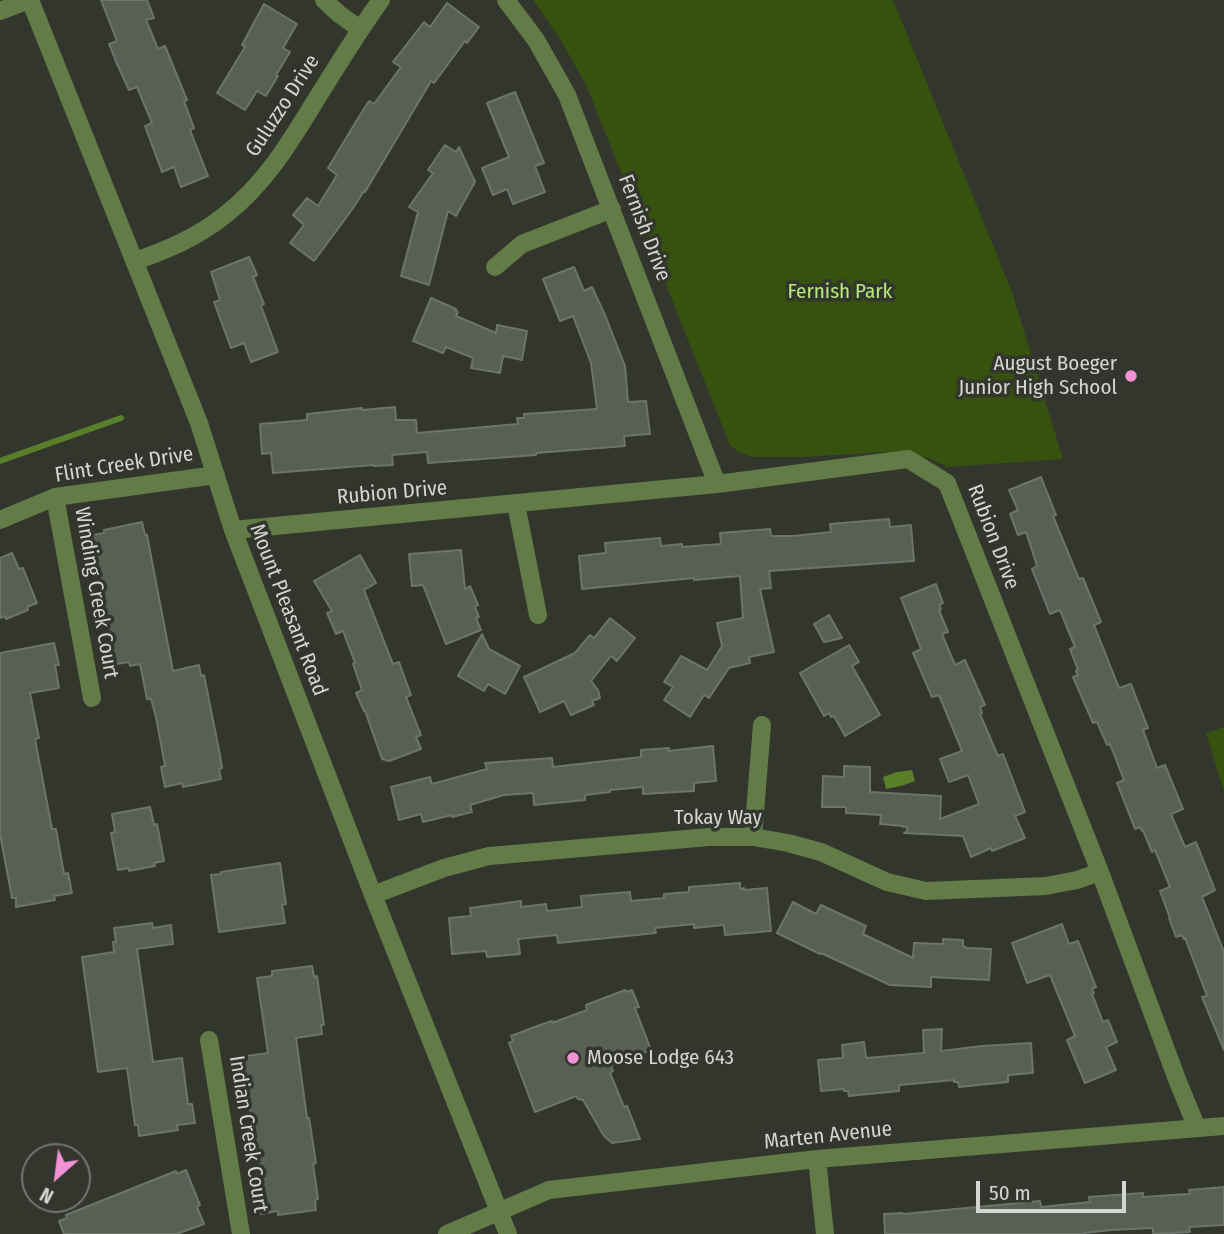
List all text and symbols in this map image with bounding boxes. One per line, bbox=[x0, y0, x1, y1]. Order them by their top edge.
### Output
street label: Guluzzo Drive bbox=[241, 50, 325, 162]
street label: Fernish Drive bbox=[612, 171, 676, 285]
park label: Fernish Park bbox=[788, 279, 892, 305]
place label: August Boeger Junior High School bbox=[959, 351, 1117, 401]
marker: August Boeger Junior High School bbox=[1123, 368, 1139, 384]
street label: Flint Creek Drive bbox=[53, 442, 195, 488]
street label: Rubion Drive bbox=[336, 476, 448, 510]
street label: Rubion Drive bbox=[961, 481, 1025, 593]
street label: Winding Creek Court bbox=[69, 505, 123, 681]
street label: Mount Pleasant Road bbox=[244, 521, 332, 699]
street label: Tokay Way bbox=[674, 805, 762, 831]
place label: Moose Lodge 643 bbox=[587, 1045, 734, 1071]
marker: Moose Lodge 643 bbox=[565, 1050, 581, 1066]
street label: Indian Creek Court bbox=[223, 1054, 273, 1214]
street label: Marten Avenue bbox=[763, 1117, 893, 1155]
north arrow bbox=[21, 1143, 91, 1213]
scale bar bbox=[979, 1168, 1130, 1212]
text: 50 m bbox=[989, 1180, 1031, 1206]
text: N bbox=[36, 1182, 57, 1208]

